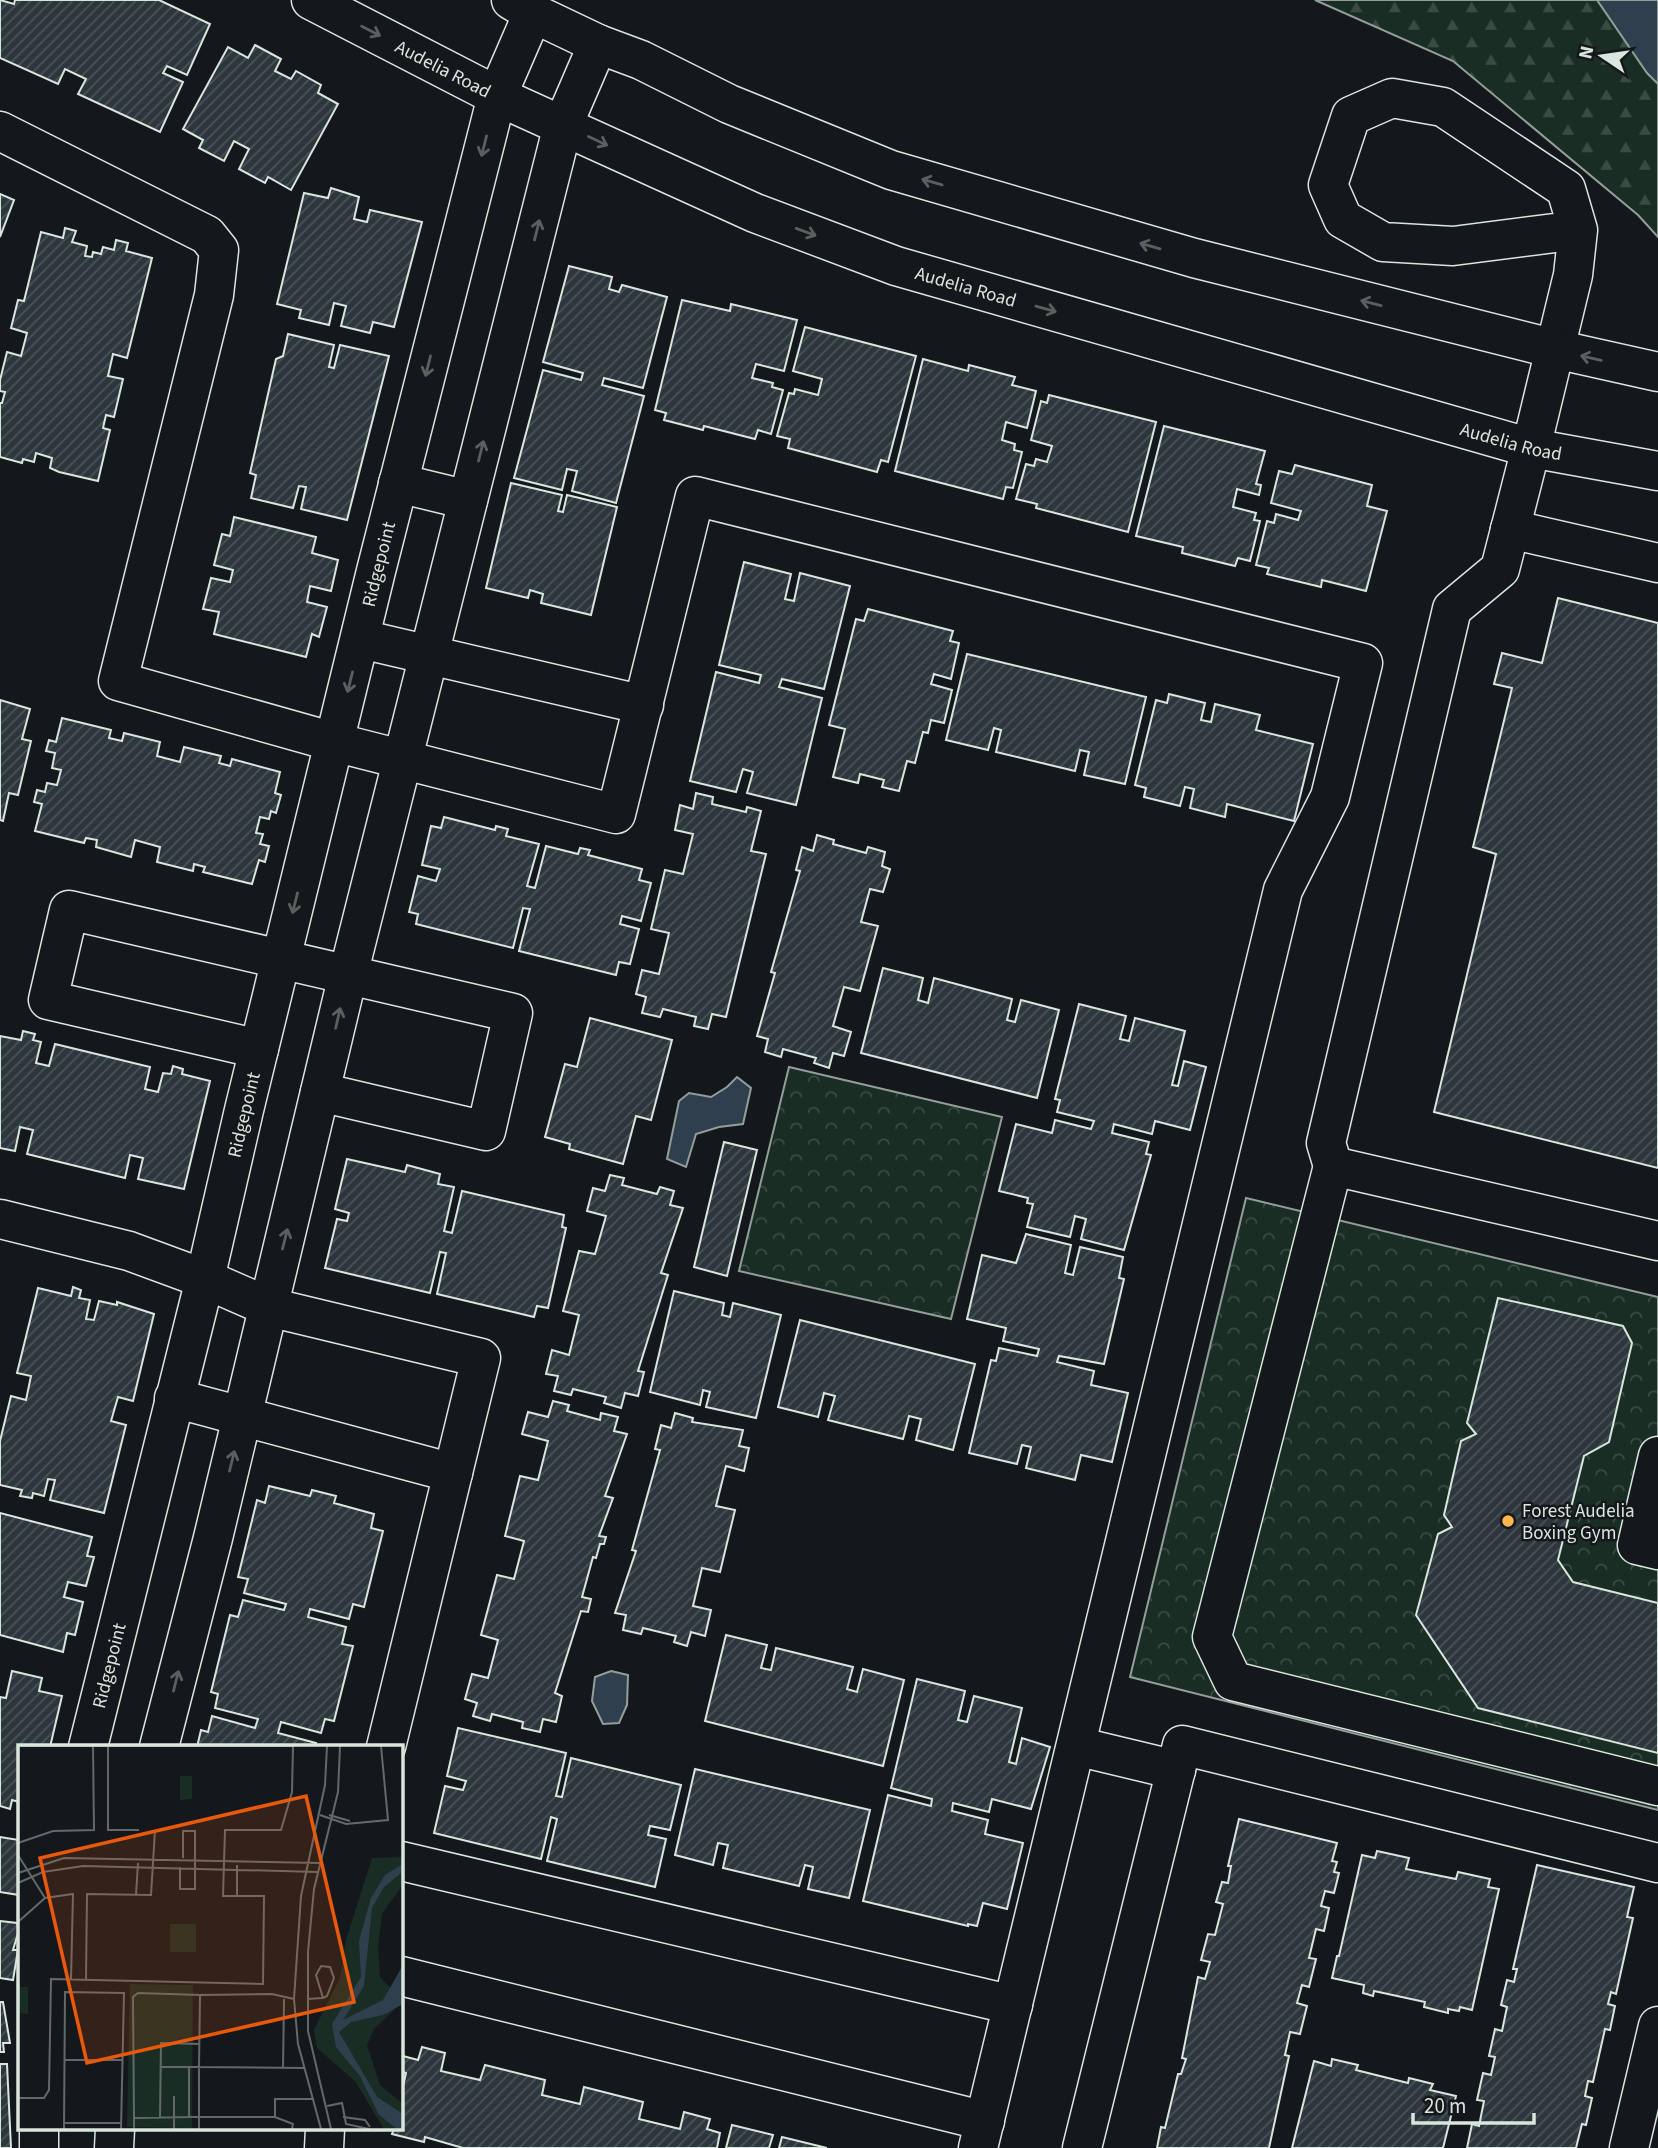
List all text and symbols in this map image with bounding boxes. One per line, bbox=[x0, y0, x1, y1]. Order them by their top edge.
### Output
north arrow bbox=[1567, 21, 1637, 91]
one-way arrow bbox=[360, 25, 381, 39]
street label: Audelia Road bbox=[390, 34, 495, 106]
text: N bbox=[1572, 43, 1601, 62]
one-way arrow bbox=[477, 134, 490, 157]
one-way arrow bbox=[587, 135, 608, 148]
one-way arrow bbox=[921, 175, 943, 188]
one-way arrow bbox=[531, 219, 544, 242]
one-way arrow bbox=[795, 227, 817, 240]
one-way arrow bbox=[1140, 238, 1162, 251]
street label: Audelia Road bbox=[912, 260, 1019, 315]
one-way arrow bbox=[1360, 296, 1382, 309]
one-way arrow bbox=[1035, 303, 1057, 316]
one-way arrow bbox=[1580, 351, 1603, 364]
one-way arrow bbox=[421, 354, 434, 377]
street label: Audelia Road bbox=[1457, 416, 1564, 468]
one-way arrow bbox=[475, 440, 488, 462]
street label: Ridgepoint bbox=[356, 518, 403, 610]
one-way arrow bbox=[343, 670, 356, 693]
one-way arrow bbox=[287, 891, 301, 914]
one-way arrow bbox=[332, 1007, 345, 1030]
street label: Ridgepoint bbox=[221, 1069, 268, 1161]
one-way arrow bbox=[279, 1228, 292, 1251]
one-way arrow bbox=[226, 1450, 239, 1472]
place label: Forest Audelia Boxing Gym bbox=[1522, 1498, 1635, 1547]
marker: Forest Audelia Boxing Gym bbox=[1500, 1513, 1516, 1529]
street label: Ridgepoint bbox=[86, 1620, 134, 1711]
one-way arrow bbox=[170, 1670, 183, 1693]
inset map bbox=[18, 1745, 402, 2130]
scale bar bbox=[1413, 2082, 1534, 2126]
text: 20 m bbox=[1424, 2091, 1466, 2121]

